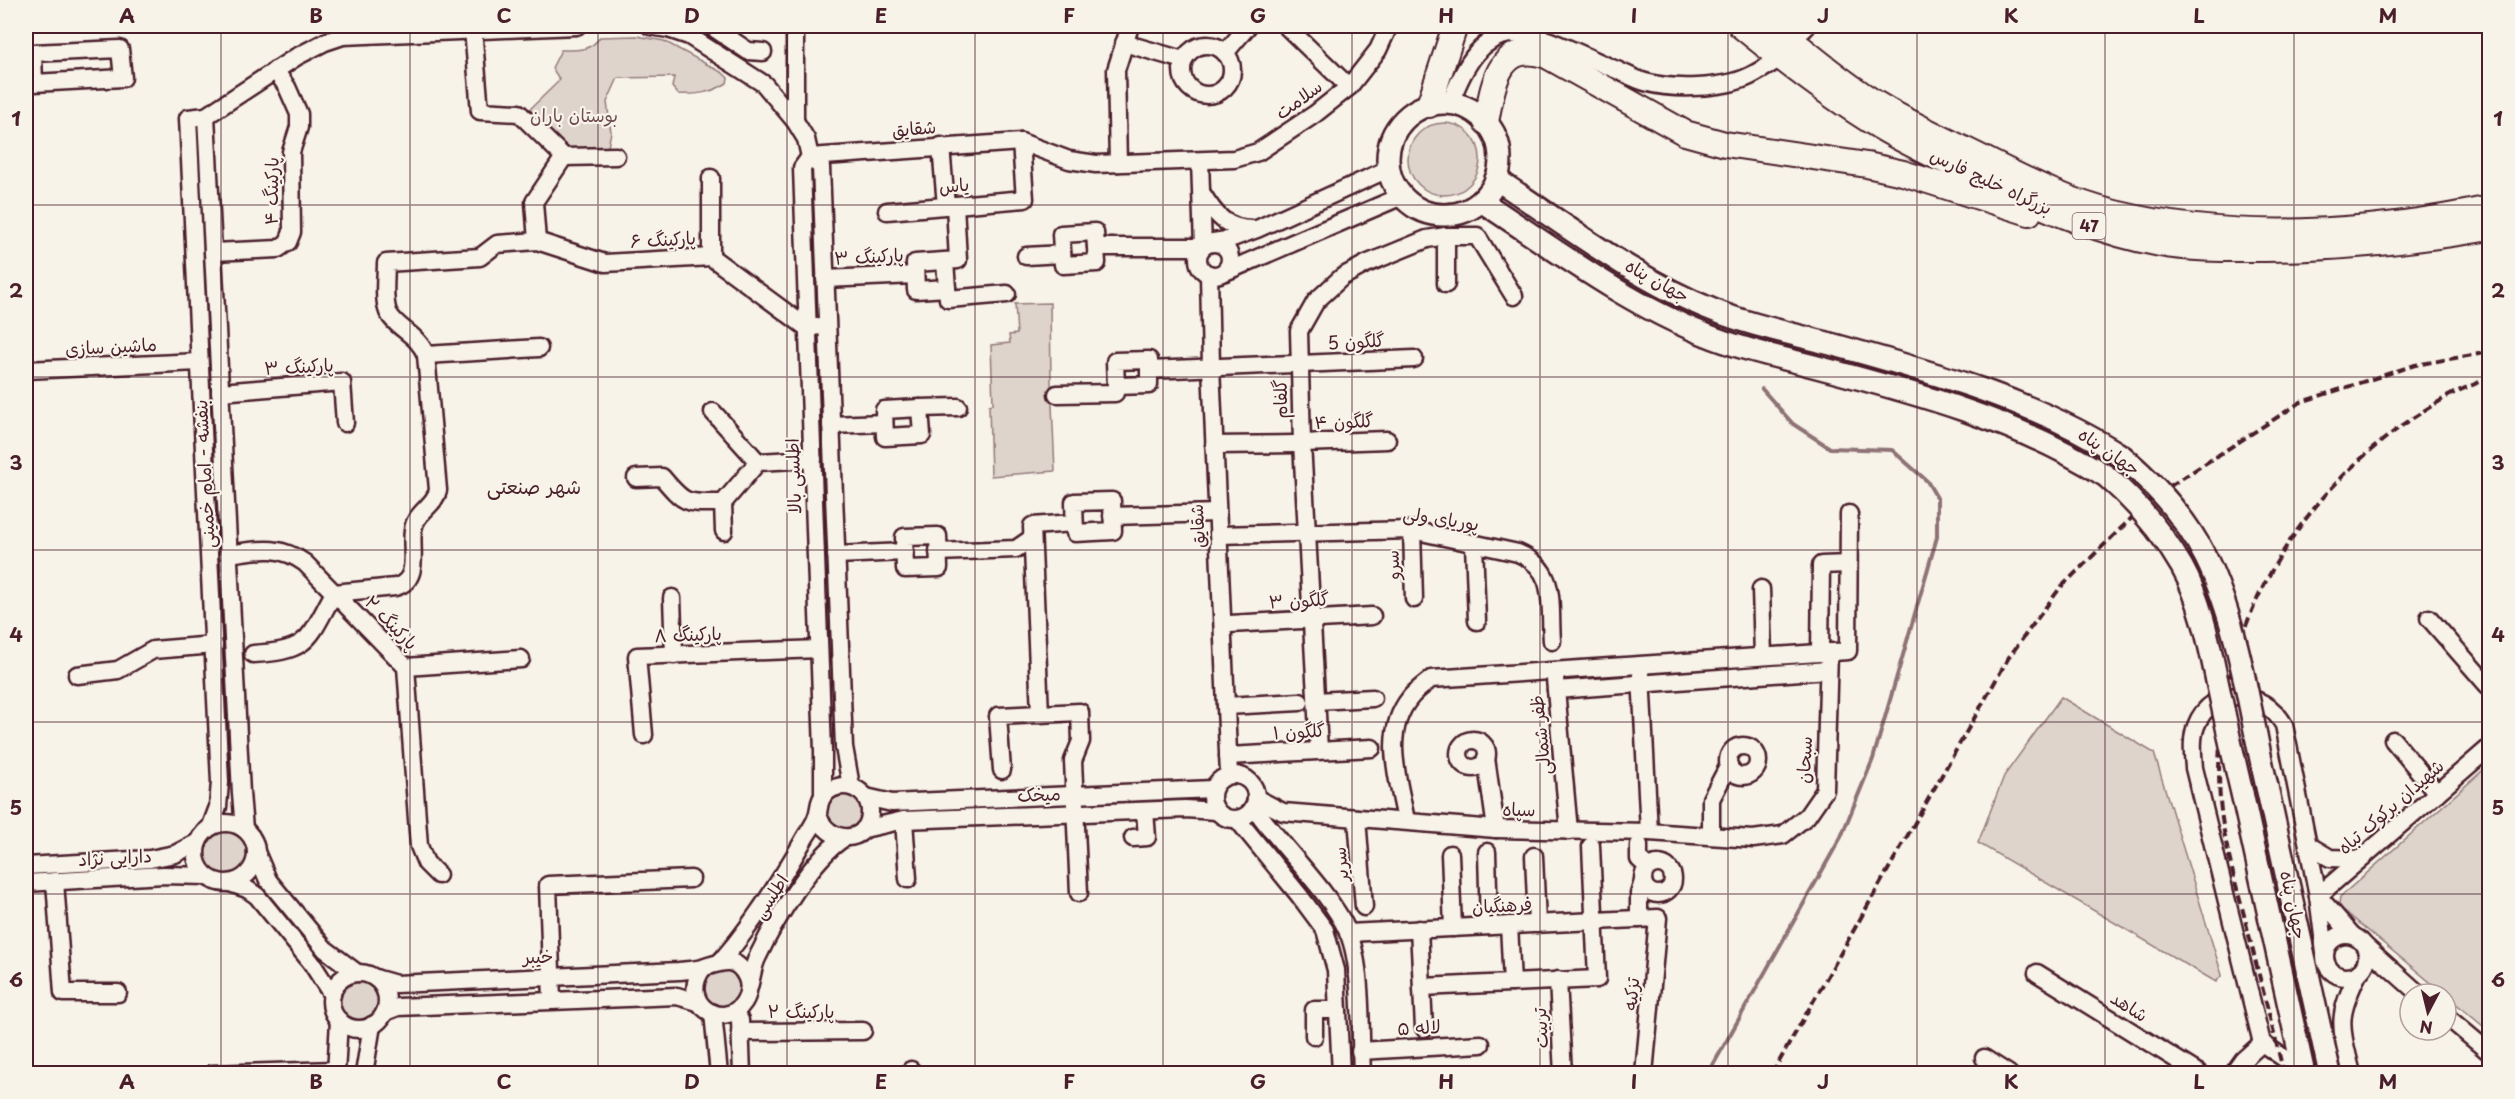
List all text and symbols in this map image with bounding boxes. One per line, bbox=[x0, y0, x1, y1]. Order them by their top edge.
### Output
text: A bbox=[119, 0, 135, 30]
text: B bbox=[309, 0, 323, 30]
text: C bbox=[496, 0, 512, 30]
text: D bbox=[684, 0, 700, 30]
text: E bbox=[875, 0, 887, 30]
text: F bbox=[1063, 0, 1075, 30]
text: G bbox=[1250, 0, 1266, 30]
text: H bbox=[1438, 0, 1454, 30]
text: I bbox=[1631, 0, 1637, 30]
text: J bbox=[1817, 0, 1829, 30]
text: K bbox=[2004, 0, 2019, 30]
text: L bbox=[2193, 0, 2205, 30]
text: M bbox=[2379, 0, 2397, 30]
street label: سلامت bbox=[1269, 72, 1327, 125]
park label: بوستان باران bbox=[530, 101, 618, 128]
text: 1 bbox=[11, 103, 21, 133]
text: 1 bbox=[2493, 103, 2503, 133]
street label: شقایق bbox=[891, 112, 937, 143]
street label: بزرگراه خلیج فارس bbox=[1926, 141, 2057, 221]
street label: پارکینگ ۴ bbox=[256, 157, 285, 225]
street label: یاس bbox=[938, 170, 970, 199]
road number: 47 bbox=[2072, 213, 2106, 239]
street label: پارکینگ ۶ bbox=[629, 223, 696, 254]
street label: پارکینگ ۳ bbox=[833, 240, 904, 271]
street label: جهان پناه bbox=[1621, 251, 1695, 308]
text: 2 bbox=[9, 275, 23, 305]
text: 2 bbox=[2491, 275, 2505, 305]
street label: گلگون 5 bbox=[1327, 326, 1386, 355]
street label: ماشین سازی bbox=[64, 330, 158, 361]
street label: پارکینگ ۳ bbox=[263, 350, 334, 381]
street label: گلفام bbox=[1266, 379, 1295, 419]
street label: بنفشه - امام خمینی bbox=[186, 399, 223, 549]
street label: گلگون ۴ bbox=[1314, 406, 1374, 435]
street label: جهان پناه bbox=[2073, 420, 2146, 481]
street label: اطلسی بالا bbox=[778, 438, 807, 514]
text: 3 bbox=[9, 447, 23, 477]
text: 3 bbox=[2491, 447, 2505, 477]
district label: شهر صنعتی bbox=[487, 471, 581, 501]
street label: پوریای ولی bbox=[1401, 498, 1481, 537]
street label: شقایق bbox=[1182, 503, 1211, 549]
street label: سرو bbox=[1377, 550, 1406, 581]
street label: گلگون ۳ bbox=[1268, 584, 1330, 615]
street label: پارکینگ ۲ bbox=[359, 588, 425, 655]
text: 4 bbox=[9, 619, 23, 649]
street label: پارکینگ ۸ bbox=[654, 619, 722, 648]
text: 4 bbox=[2491, 619, 2505, 649]
street label: ظفر شمالی bbox=[1522, 694, 1557, 776]
street label: گلگون ۱ bbox=[1272, 716, 1326, 745]
street label: سبحان bbox=[1789, 736, 1818, 784]
street label: شهیدان برکوک تباه bbox=[2331, 752, 2449, 860]
street label: میخک bbox=[1017, 779, 1061, 808]
text: 5 bbox=[10, 792, 22, 822]
text: 5 bbox=[2492, 792, 2504, 822]
street label: سپاه bbox=[1502, 795, 1536, 822]
street label: دارایی نژاد bbox=[77, 841, 153, 872]
street label: سریر bbox=[1325, 846, 1355, 884]
street label: اطلسی bbox=[745, 868, 794, 924]
street label: جهان پناه bbox=[2274, 868, 2315, 942]
street label: فرهنگیان bbox=[1471, 889, 1533, 920]
street label: خیبر bbox=[520, 941, 554, 970]
text: 6 bbox=[9, 964, 23, 994]
text: 6 bbox=[2491, 964, 2505, 994]
street label: تزکیه bbox=[1616, 975, 1645, 1011]
north arrow bbox=[2398, 982, 2458, 1042]
street label: شاهد bbox=[2106, 984, 2154, 1028]
street label: پارکینگ ۲ bbox=[768, 997, 835, 1024]
street label: تربیت bbox=[1525, 1006, 1554, 1049]
street label: لاله ۵ bbox=[1396, 1012, 1441, 1041]
text: N bbox=[2418, 1015, 2434, 1041]
text: A bbox=[119, 1066, 135, 1096]
text: B bbox=[309, 1066, 323, 1096]
text: C bbox=[496, 1066, 512, 1096]
text: D bbox=[684, 1066, 700, 1096]
text: E bbox=[875, 1066, 887, 1096]
text: F bbox=[1063, 1066, 1075, 1096]
text: G bbox=[1250, 1066, 1266, 1096]
text: H bbox=[1438, 1066, 1454, 1096]
text: I bbox=[1631, 1066, 1637, 1096]
text: J bbox=[1817, 1066, 1829, 1096]
text: K bbox=[2004, 1066, 2019, 1096]
text: L bbox=[2193, 1066, 2205, 1096]
text: M bbox=[2379, 1066, 2397, 1096]

